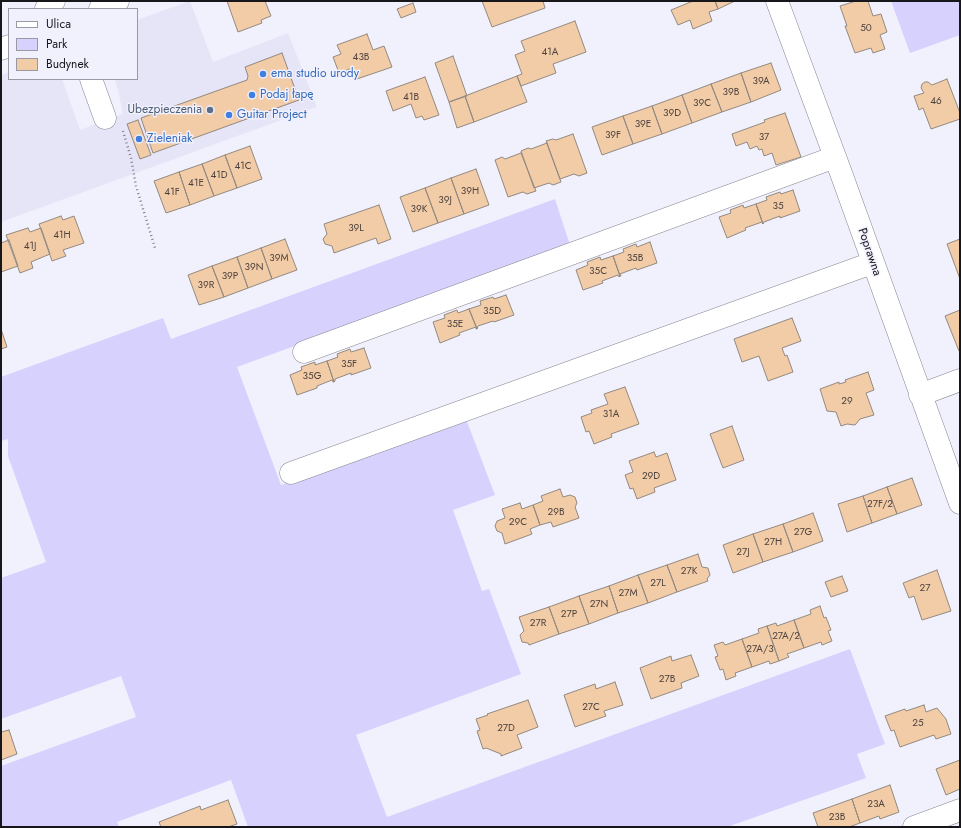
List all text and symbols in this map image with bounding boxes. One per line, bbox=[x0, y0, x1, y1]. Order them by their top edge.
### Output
legend bbox=[8, 8, 138, 80]
text: Ulica bbox=[46, 15, 71, 33]
house number: 50 bbox=[860, 23, 872, 35]
text: Park bbox=[46, 35, 67, 53]
house number: 41A bbox=[542, 47, 558, 59]
house number: 43B bbox=[353, 52, 369, 64]
text: Budynek bbox=[46, 55, 89, 73]
place label: ema studio urody bbox=[271, 67, 359, 81]
marker: ema studio urody bbox=[258, 69, 268, 79]
house number: 39A bbox=[752, 76, 770, 88]
house number: 39B bbox=[723, 87, 739, 99]
place label: Podaj łapę bbox=[260, 88, 314, 102]
marker: Podaj łapę bbox=[247, 90, 257, 100]
house number: 41B bbox=[403, 92, 419, 104]
house number: 46 bbox=[930, 96, 942, 108]
house number: 39C bbox=[693, 98, 711, 110]
place label: Ubezpieczenia bbox=[128, 103, 202, 117]
marker: Ubezpieczenia bbox=[205, 105, 215, 115]
place label: Guitar Project bbox=[237, 108, 307, 122]
house number: 39D bbox=[663, 108, 681, 120]
marker: Guitar Project bbox=[224, 110, 234, 120]
house number: 39E bbox=[635, 119, 651, 131]
house number: 39F bbox=[605, 130, 621, 142]
place label: Zieleniak bbox=[147, 132, 192, 146]
house number: 37 bbox=[759, 132, 769, 144]
marker: Zieleniak bbox=[134, 134, 144, 144]
house number: 41C bbox=[234, 161, 252, 173]
house number: 41D bbox=[210, 170, 228, 182]
house number: 41E bbox=[188, 178, 204, 190]
house number: 39H bbox=[461, 186, 479, 198]
house number: 41F bbox=[164, 187, 180, 199]
house number: 39J bbox=[438, 195, 452, 207]
house number: 35 bbox=[772, 201, 784, 213]
house number: 39K bbox=[411, 204, 427, 216]
house number: 39L bbox=[348, 223, 364, 235]
street label: Poprawna bbox=[854, 226, 884, 278]
house number: 41H bbox=[53, 230, 71, 242]
house number: 41J bbox=[24, 241, 36, 253]
house number: 39M bbox=[269, 253, 289, 265]
house number: 35B bbox=[627, 253, 643, 265]
house number: 39N bbox=[245, 262, 263, 274]
house number: 35C bbox=[589, 266, 607, 278]
house number: 39P bbox=[222, 271, 238, 283]
house number: 39R bbox=[198, 280, 214, 292]
house number: 35D bbox=[483, 306, 501, 318]
house number: 35E bbox=[447, 319, 463, 331]
house number: 35F bbox=[341, 359, 357, 371]
house number: 35G bbox=[303, 371, 321, 383]
house number: 29 bbox=[841, 396, 853, 408]
house number: 31A bbox=[603, 409, 619, 421]
house number: 29D bbox=[642, 471, 660, 483]
house number: 27F/2 bbox=[867, 499, 893, 511]
house number: 29B bbox=[547, 507, 565, 519]
house number: 29C bbox=[509, 517, 527, 529]
house number: 27G bbox=[794, 527, 812, 539]
house number: 27H bbox=[764, 537, 782, 549]
house number: 27J bbox=[736, 547, 750, 559]
house number: 27K bbox=[681, 566, 697, 578]
house number: 27L bbox=[650, 578, 666, 590]
house number: 27 bbox=[920, 583, 930, 595]
house number: 27M bbox=[618, 588, 638, 600]
house number: 27N bbox=[590, 599, 608, 611]
house number: 27P bbox=[561, 609, 577, 621]
house number: 27R bbox=[530, 618, 546, 630]
house number: 27A/2 bbox=[772, 631, 800, 643]
house number: 27A/3 bbox=[746, 644, 774, 656]
house number: 27B bbox=[659, 674, 675, 686]
house number: 27C bbox=[582, 702, 600, 714]
house number: 25 bbox=[912, 718, 924, 730]
house number: 27D bbox=[497, 723, 515, 735]
house number: 23A bbox=[867, 799, 885, 811]
house number: 23B bbox=[829, 812, 845, 824]

